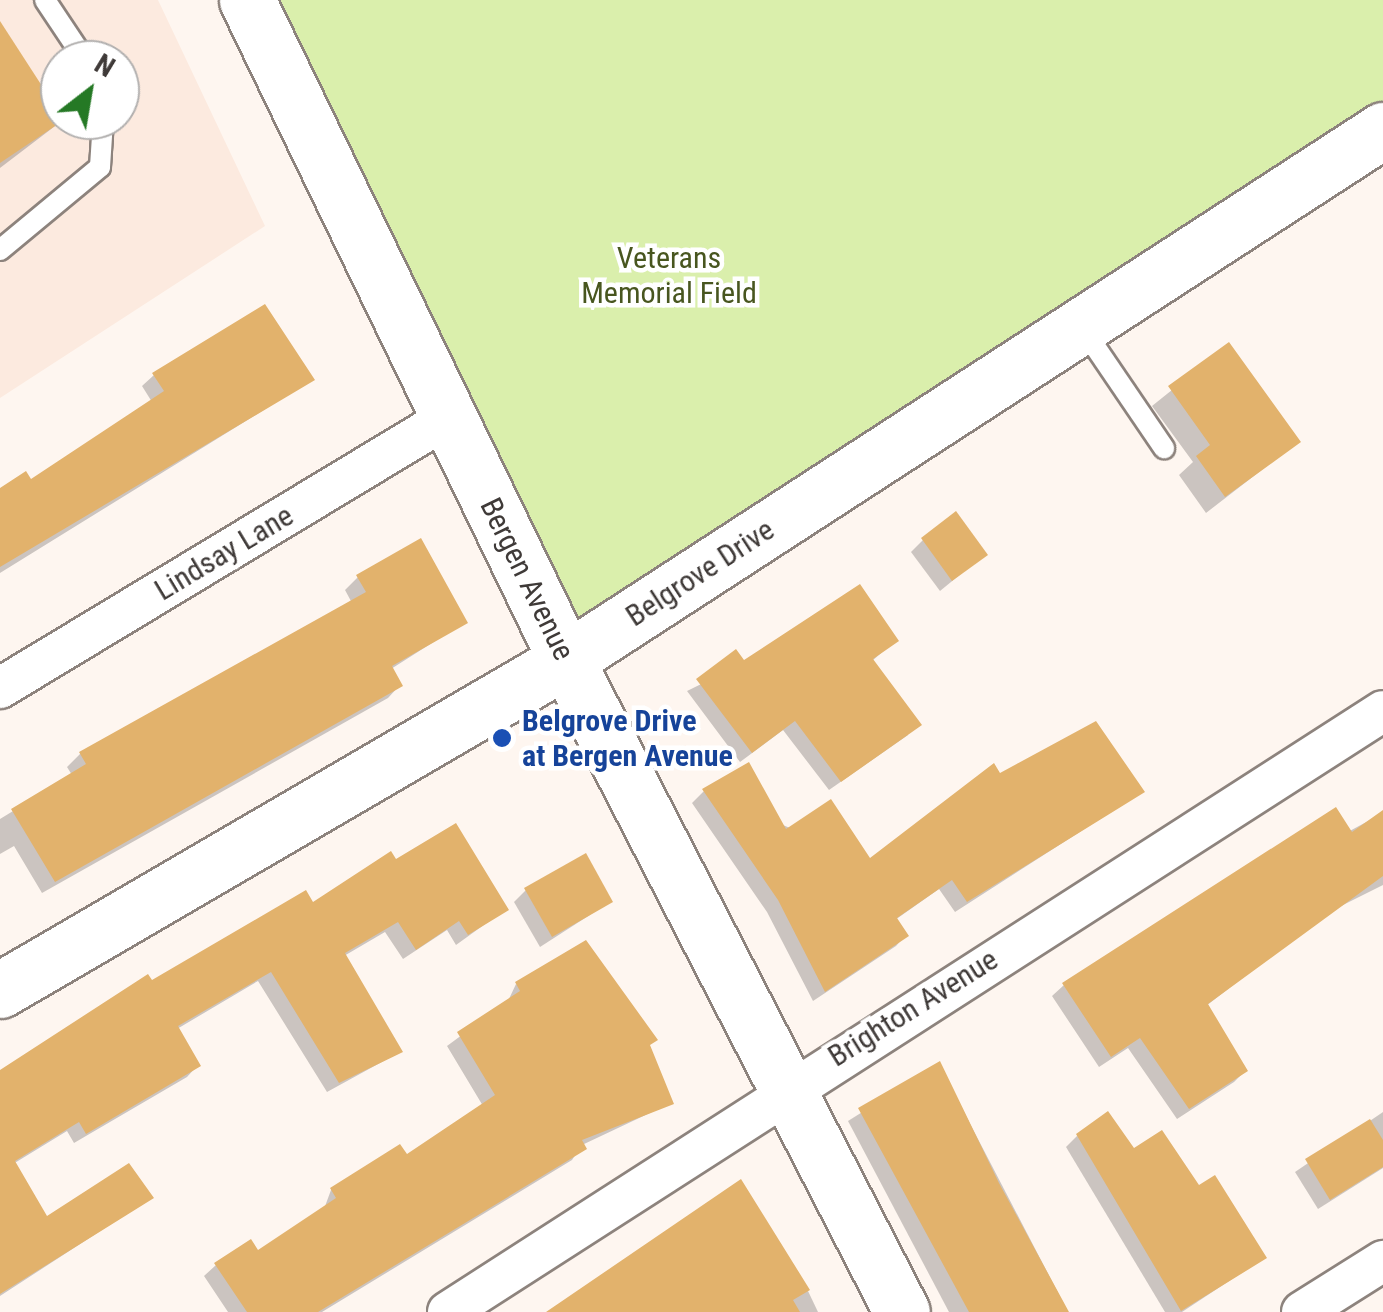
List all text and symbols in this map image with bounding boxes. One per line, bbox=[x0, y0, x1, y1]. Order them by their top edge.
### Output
north arrow bbox=[40, 40, 140, 140]
text: N bbox=[89, 47, 121, 84]
park label: Veterans Memorial Field bbox=[581, 240, 757, 310]
street label: Bergen Avenue bbox=[472, 492, 582, 666]
street label: Lindsay Lane bbox=[148, 498, 300, 608]
street label: Belgrove Drive bbox=[619, 512, 781, 634]
place label: Belgrove Drive at Bergen Avenue bbox=[522, 703, 733, 774]
marker: Belgrove Drive at Bergen Avenue bbox=[491, 727, 513, 749]
street label: Brighton Avenue bbox=[822, 942, 1004, 1074]

